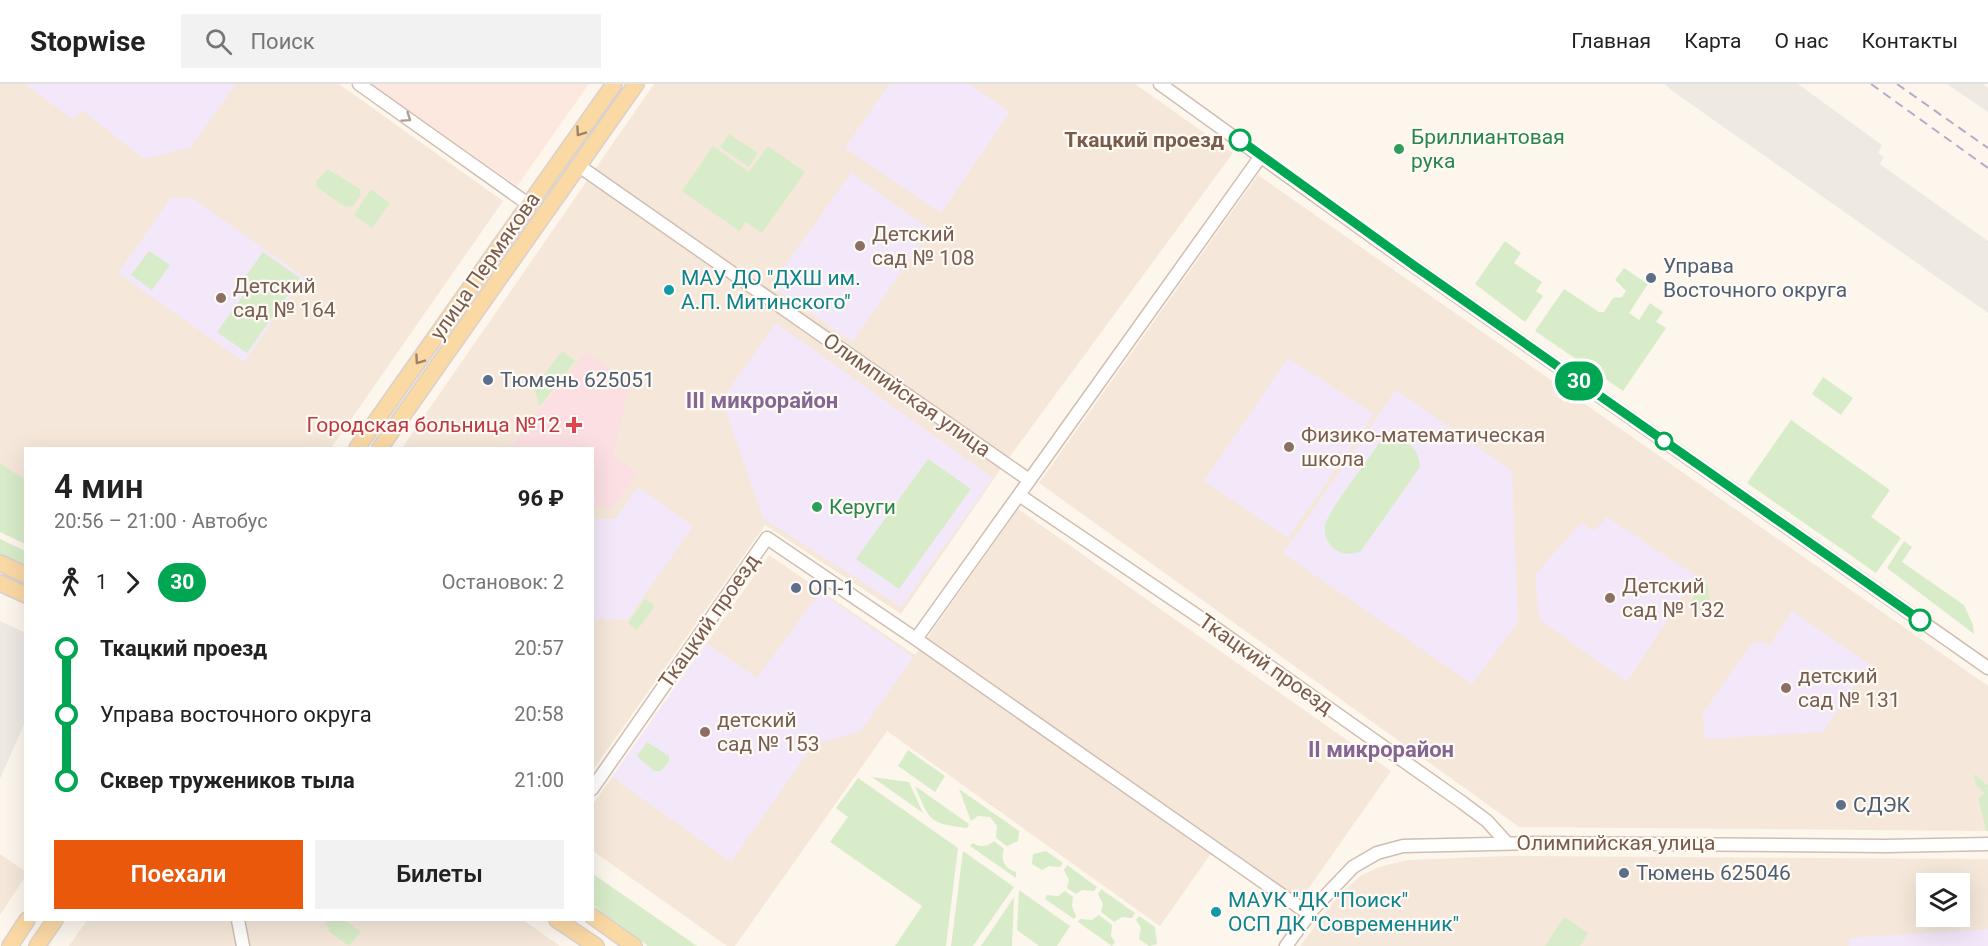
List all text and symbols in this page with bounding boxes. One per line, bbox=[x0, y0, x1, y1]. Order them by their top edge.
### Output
search box bbox=[181, 14, 601, 68]
text: Stopwise bbox=[30, 25, 145, 58]
icon: search bbox=[202, 25, 235, 58]
text: Поиск bbox=[250, 29, 315, 54]
text: Главная bbox=[1571, 29, 1651, 53]
text: Карта bbox=[1684, 29, 1741, 53]
text: О нас bbox=[1774, 29, 1829, 53]
text: Контакты bbox=[1862, 29, 1958, 53]
one-way arrow bbox=[400, 111, 411, 122]
one-way arrow bbox=[576, 125, 587, 136]
place label: Бриллиантовая рука bbox=[1411, 125, 1565, 173]
place label: Ткацкий проезд bbox=[1064, 128, 1224, 152]
marker: Ткацкий проезд bbox=[1229, 129, 1251, 151]
marker: Бриллиантовая рука bbox=[1392, 142, 1406, 156]
street label: улица Пермякова bbox=[425, 188, 545, 344]
place label: Детский сад № 108 bbox=[872, 222, 975, 270]
marker: Детский сад № 108 bbox=[853, 239, 867, 253]
place label: Управа Восточного округа bbox=[1663, 254, 1847, 302]
place label: МАУ ДО "ДХШ им. А.П. Митинского" bbox=[681, 266, 861, 314]
marker: Управа Восточного округа bbox=[1644, 271, 1658, 285]
place label: Детский сад № 164 bbox=[233, 274, 336, 322]
marker: МАУ ДО "ДХШ им. А.П. Митинского" bbox=[662, 283, 676, 297]
marker: Детский сад № 164 bbox=[214, 291, 228, 305]
street label: Олимпийская улица bbox=[819, 328, 995, 462]
one-way arrow bbox=[416, 353, 427, 364]
line badge: 30 bbox=[1552, 362, 1606, 400]
place label: Тюмень 625051 bbox=[500, 368, 655, 392]
text: 30 bbox=[1567, 369, 1591, 393]
marker: Тюмень 625051 bbox=[481, 373, 495, 387]
district label: III микрорайон bbox=[686, 388, 838, 413]
place label: Городская больница №12 bbox=[307, 413, 560, 437]
marker: Городская больница №12 bbox=[565, 416, 583, 434]
place label: Физико-математическая школа bbox=[1301, 423, 1545, 471]
unlabelled marker bbox=[1655, 432, 1673, 450]
marker: Физико-математическая школа bbox=[1282, 440, 1296, 454]
text: 4 мин bbox=[54, 467, 144, 506]
text: 96 ₽ bbox=[518, 486, 564, 511]
place label: Керуги bbox=[829, 495, 896, 519]
marker: Керуги bbox=[810, 500, 824, 514]
text: 20:56 – 21:00 · Автобус bbox=[54, 509, 268, 533]
street label: Ткацкий проезд bbox=[654, 549, 764, 693]
icon: walk bbox=[54, 566, 87, 599]
icon: forward bbox=[116, 566, 149, 599]
text: 1 bbox=[96, 570, 107, 594]
text: 30 bbox=[170, 570, 194, 594]
text: Остановок: 2 bbox=[442, 570, 564, 594]
place label: Детский сад № 132 bbox=[1622, 574, 1725, 622]
place label: ОП-1 bbox=[808, 576, 855, 600]
marker: ОП-1 bbox=[789, 581, 803, 595]
marker: Детский сад № 132 bbox=[1603, 591, 1617, 605]
street label: Ткацкий проезд bbox=[1194, 609, 1338, 719]
unlabelled marker bbox=[1909, 609, 1931, 631]
text: Ткацкий проезд bbox=[100, 636, 267, 661]
text: 20:57 bbox=[514, 636, 564, 660]
place label: детский сад № 131 bbox=[1798, 664, 1901, 712]
marker: детский сад № 131 bbox=[1779, 681, 1793, 695]
text: Управа восточного округа bbox=[100, 702, 372, 727]
text: 20:58 bbox=[514, 702, 564, 726]
place label: детский сад № 153 bbox=[717, 708, 820, 756]
marker: детский сад № 153 bbox=[698, 725, 712, 739]
district label: II микрорайон bbox=[1308, 737, 1454, 762]
text: Сквер тружеников тыла bbox=[100, 768, 355, 793]
text: 21:00 bbox=[514, 768, 564, 792]
place label: СДЭК bbox=[1853, 793, 1911, 817]
marker: СДЭК bbox=[1834, 798, 1848, 812]
street label: Олимпийская улица bbox=[1517, 831, 1715, 855]
button: Поехали bbox=[54, 840, 303, 909]
button: Билеты bbox=[315, 840, 564, 909]
place label: Тюмень 625046 bbox=[1636, 861, 1791, 885]
marker: Тюмень 625046 bbox=[1617, 866, 1631, 880]
map controls bbox=[1916, 873, 1970, 927]
button: layers bbox=[1916, 873, 1970, 927]
place label: МАУК "ДК "Поиск" ОСП ДК "Современник" bbox=[1228, 888, 1459, 936]
marker: МАУК "ДК "Поиск" ОСП ДК "Современник" bbox=[1209, 905, 1223, 919]

